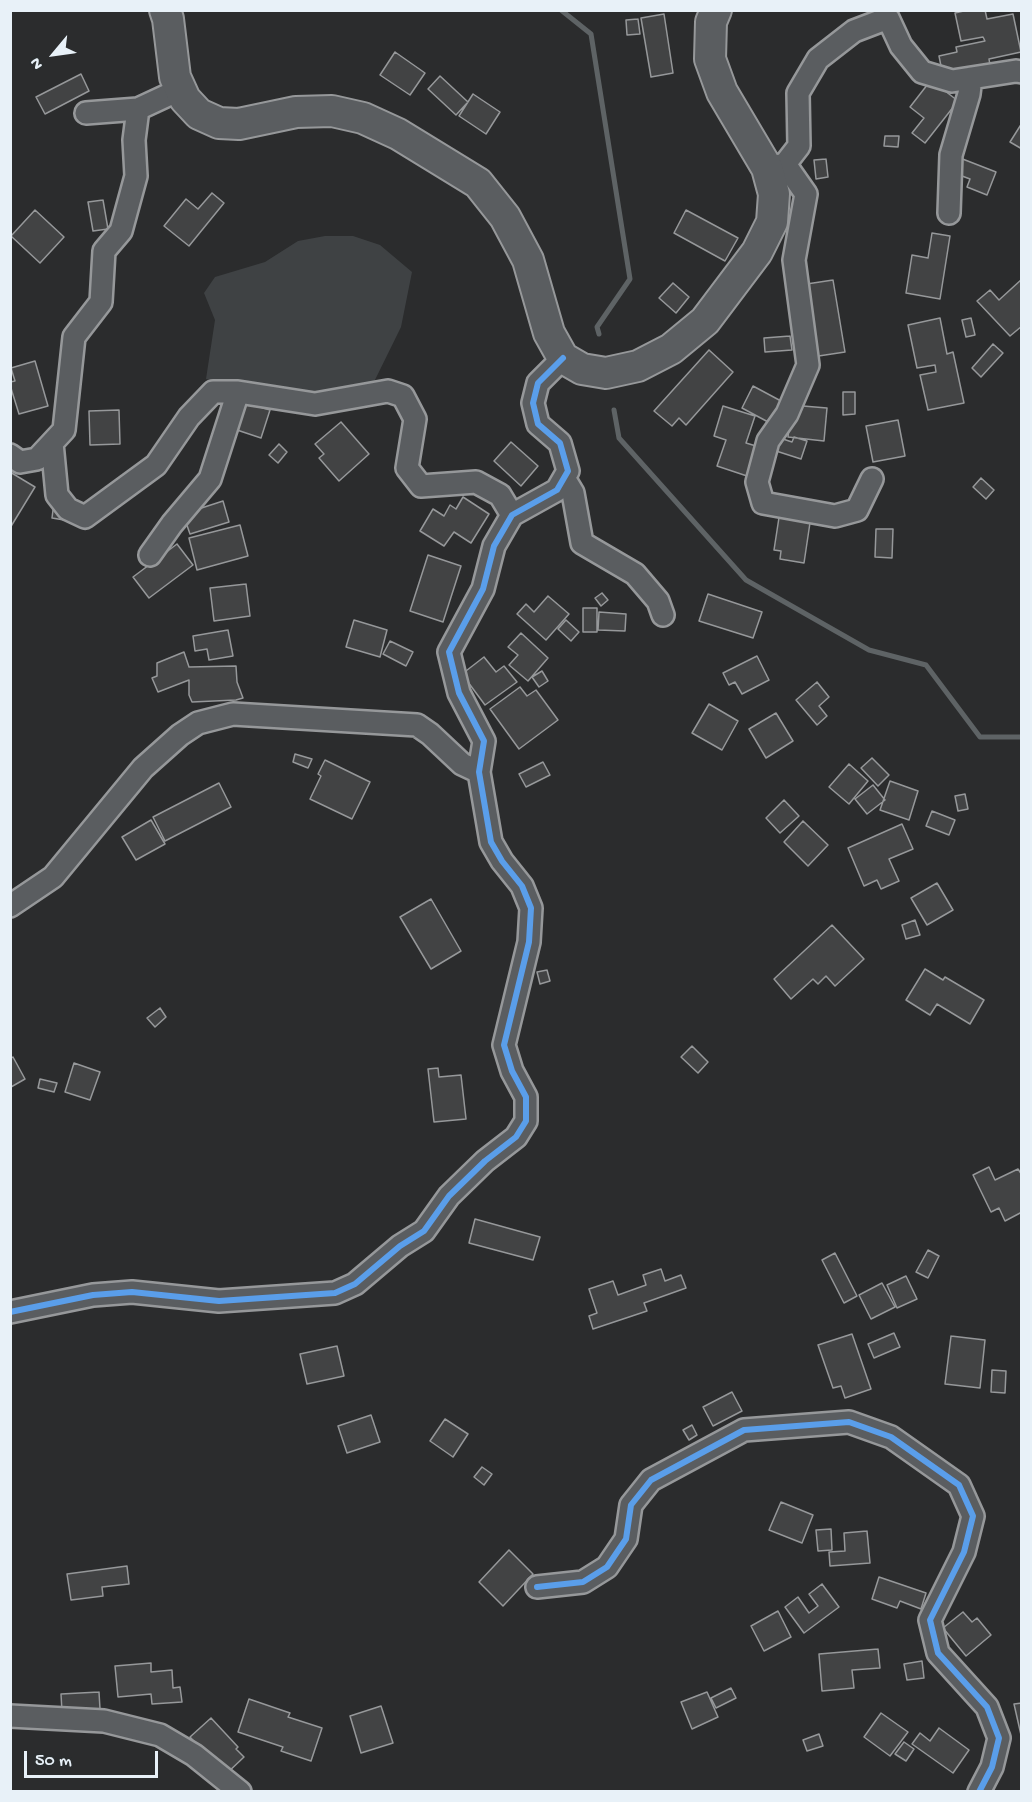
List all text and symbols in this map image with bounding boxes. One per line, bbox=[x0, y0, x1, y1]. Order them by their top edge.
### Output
north arrow bbox=[24, 24, 84, 84]
text: N bbox=[27, 54, 49, 72]
scale bar bbox=[27, 1739, 160, 1777]
text: 50 m bbox=[35, 1751, 72, 1772]

